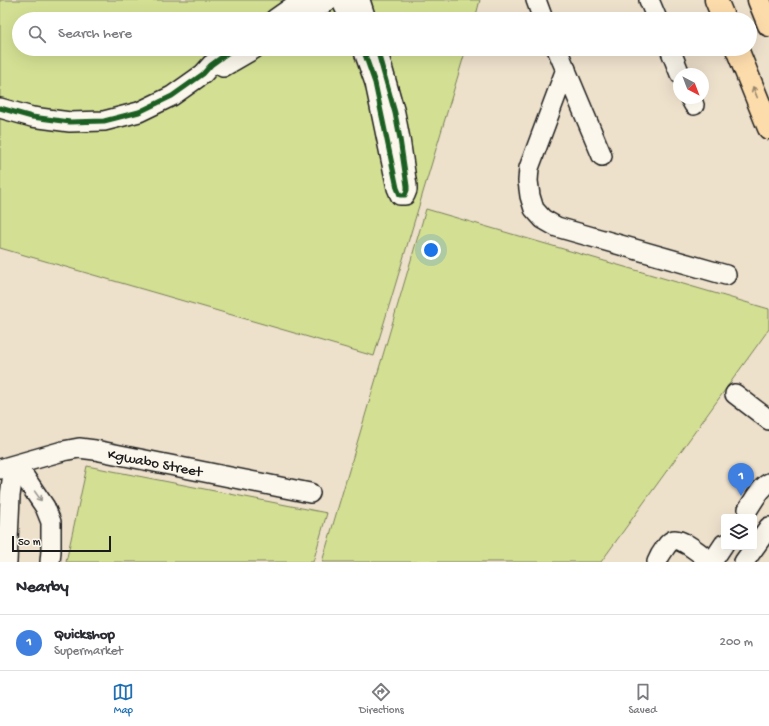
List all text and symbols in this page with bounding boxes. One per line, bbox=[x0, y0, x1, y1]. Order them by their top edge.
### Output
search box bbox=[12, 12, 757, 56]
icon: search bbox=[26, 23, 48, 45]
text: Search here bbox=[58, 25, 132, 43]
north arrow bbox=[673, 68, 709, 104]
one-way arrow bbox=[750, 86, 758, 98]
your location bbox=[421, 240, 441, 260]
street label: Kgwabo Street bbox=[106, 446, 205, 482]
pin: 1 bbox=[728, 463, 754, 496]
one-way arrow bbox=[34, 491, 42, 502]
map controls bbox=[721, 514, 757, 550]
button: layers bbox=[721, 514, 757, 550]
scale bar bbox=[12, 534, 111, 553]
text: 50 m bbox=[18, 537, 40, 549]
text: Nearby bbox=[16, 578, 69, 598]
text: Quickshop bbox=[54, 626, 115, 644]
text: 1 bbox=[26, 635, 32, 650]
text: 200 m bbox=[720, 635, 753, 650]
text: Supermarket bbox=[54, 644, 123, 659]
tab: Map bbox=[112, 681, 134, 717]
tab: Directions bbox=[359, 681, 404, 717]
tab: Saved bbox=[628, 681, 657, 717]

